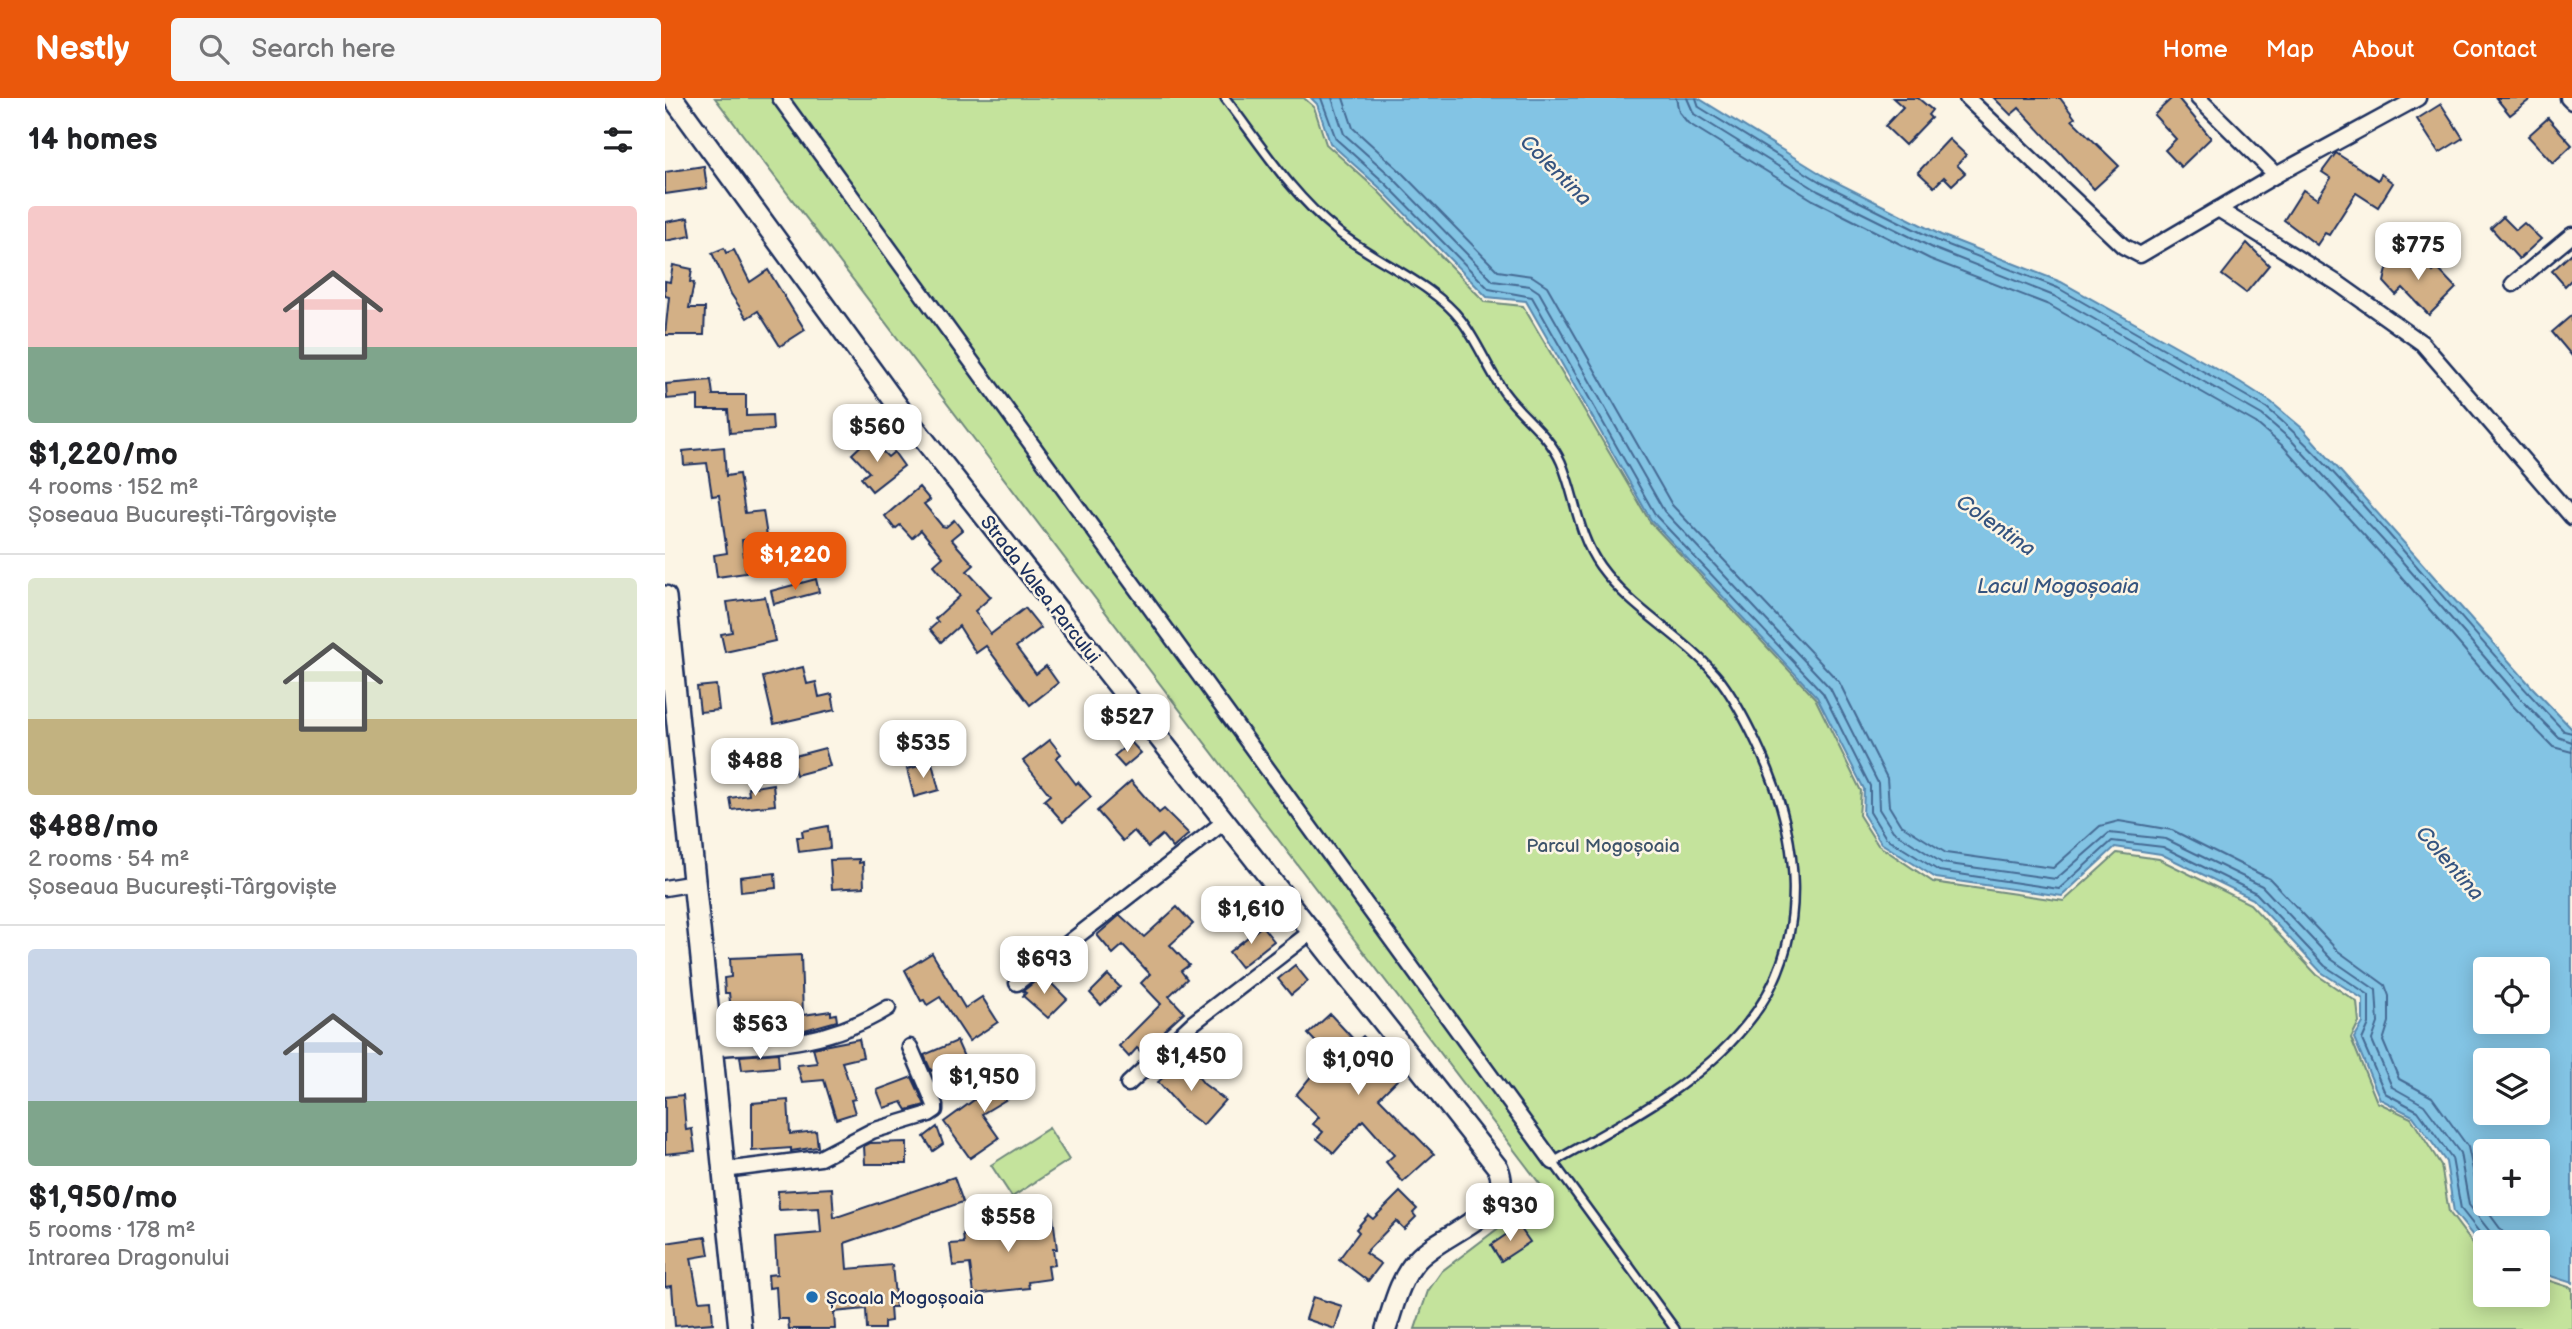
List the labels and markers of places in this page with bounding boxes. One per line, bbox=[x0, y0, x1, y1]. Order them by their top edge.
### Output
pin: $775 bbox=[2377, 222, 2459, 282]
pin: $560 bbox=[836, 404, 918, 464]
pin: $1,220 bbox=[738, 532, 852, 592]
pin: $527 bbox=[1086, 694, 1168, 754]
pin: $535 bbox=[882, 720, 964, 780]
pin: $488 bbox=[714, 738, 796, 798]
pin: $1,610 bbox=[1194, 886, 1308, 946]
pin: $693 bbox=[1003, 936, 1085, 996]
pin: $563 bbox=[719, 1002, 801, 1061]
pin: $1,450 bbox=[1134, 1034, 1248, 1093]
pin: $1,090 bbox=[1301, 1038, 1415, 1097]
pin: $1,950 bbox=[927, 1054, 1041, 1114]
pin: $930 bbox=[1469, 1184, 1551, 1243]
pin: $558 bbox=[967, 1194, 1049, 1254]
place label: Școala Mogoșoaia bbox=[826, 1287, 984, 1310]
marker: Școala Mogoșoaia bbox=[804, 1289, 820, 1305]

